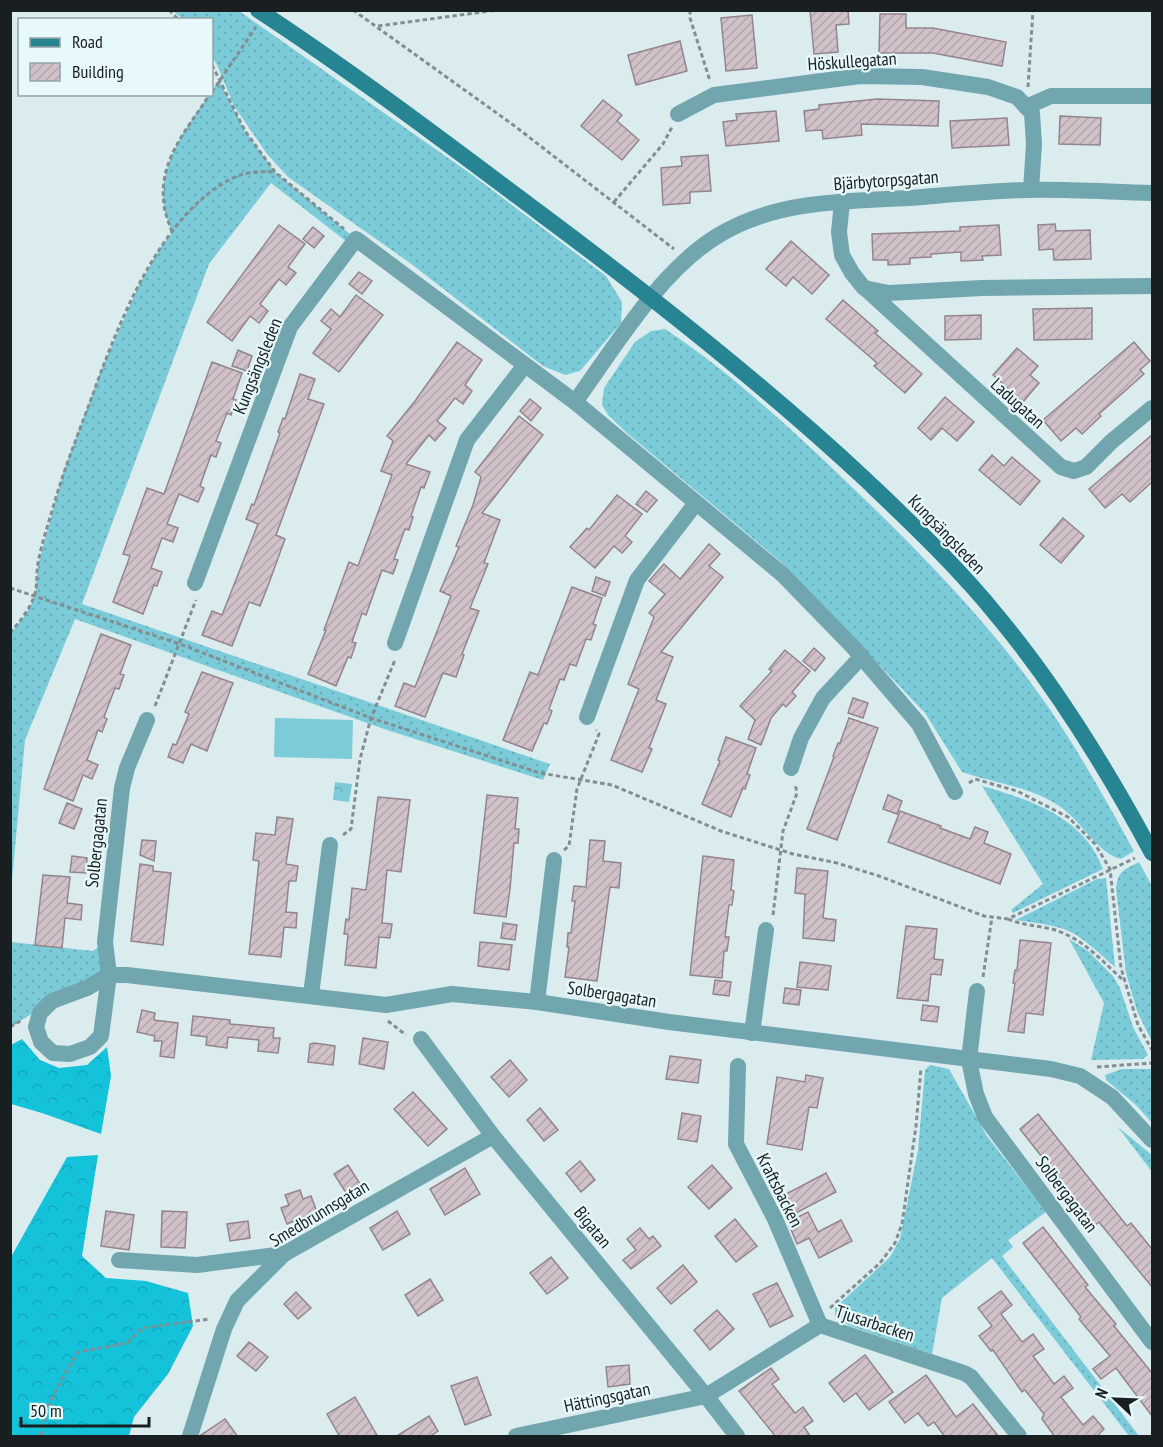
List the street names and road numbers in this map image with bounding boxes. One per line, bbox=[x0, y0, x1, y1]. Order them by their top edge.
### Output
street label: Höskullegatan bbox=[807, 46, 897, 76]
street label: Bjärbytorpsgatan bbox=[833, 165, 939, 195]
street label: Kungsängsleden bbox=[227, 314, 287, 418]
street label: Ladugatan bbox=[986, 373, 1050, 433]
street label: Kungsängsleden bbox=[903, 489, 991, 579]
street label: Solbergagatan bbox=[80, 797, 112, 889]
street label: Solbergagatan bbox=[566, 976, 658, 1012]
street label: Kraftsbacken bbox=[752, 1149, 808, 1231]
street label: Solbergagatan bbox=[1031, 1151, 1103, 1237]
street label: Smedbrunnsgatan bbox=[265, 1174, 373, 1252]
street label: Bigatan bbox=[569, 1201, 617, 1253]
street label: Tjusarbacken bbox=[833, 1299, 917, 1347]
street label: Hättingsgatan bbox=[562, 1377, 652, 1417]

